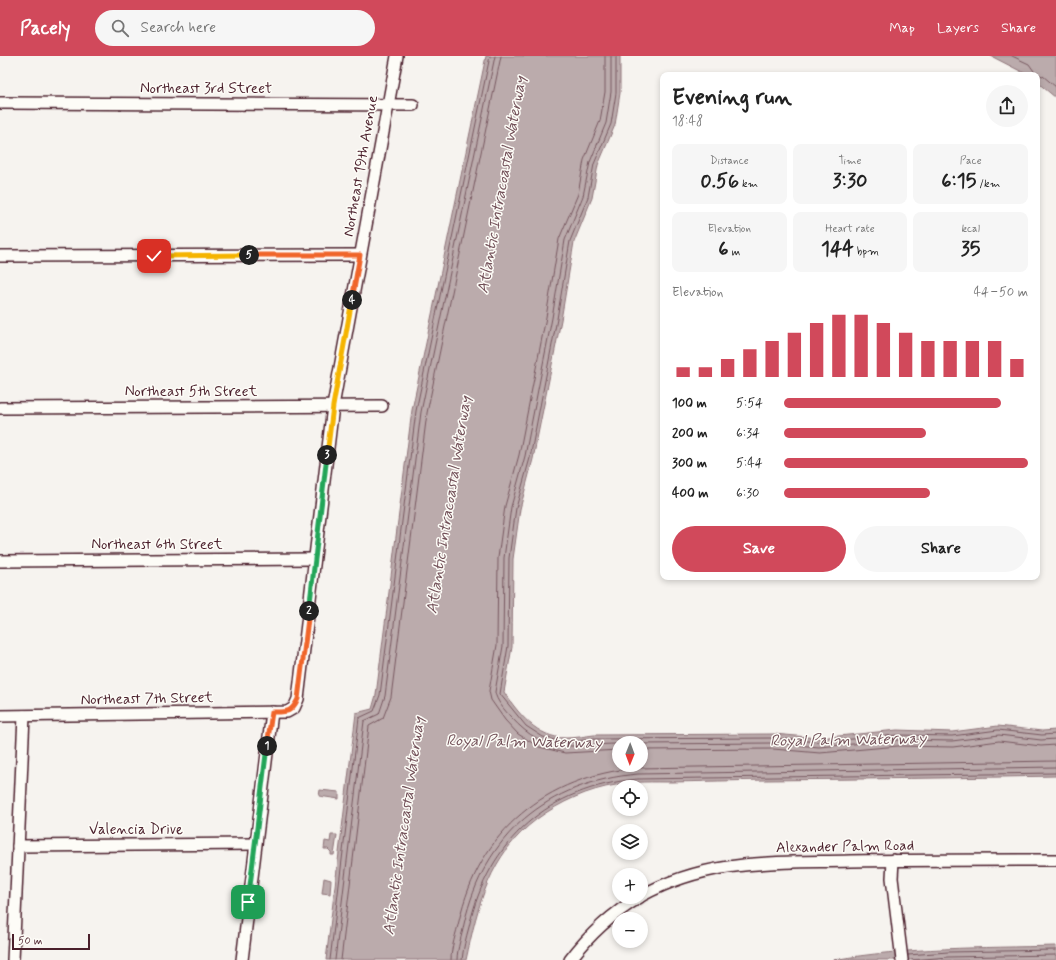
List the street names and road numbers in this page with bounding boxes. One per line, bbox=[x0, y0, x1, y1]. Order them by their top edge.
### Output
street label: Northeast 3rd Street bbox=[140, 79, 272, 99]
street label: Northeast 19th Avenue bbox=[339, 94, 383, 238]
street label: Northeast 5th Street bbox=[125, 382, 257, 402]
street label: Northeast 6th Street bbox=[91, 535, 223, 555]
street label: Northeast 7th Street bbox=[80, 688, 214, 710]
street label: Valencia Drive bbox=[89, 820, 183, 840]
street label: Alexander Palm Road bbox=[776, 836, 914, 858]

